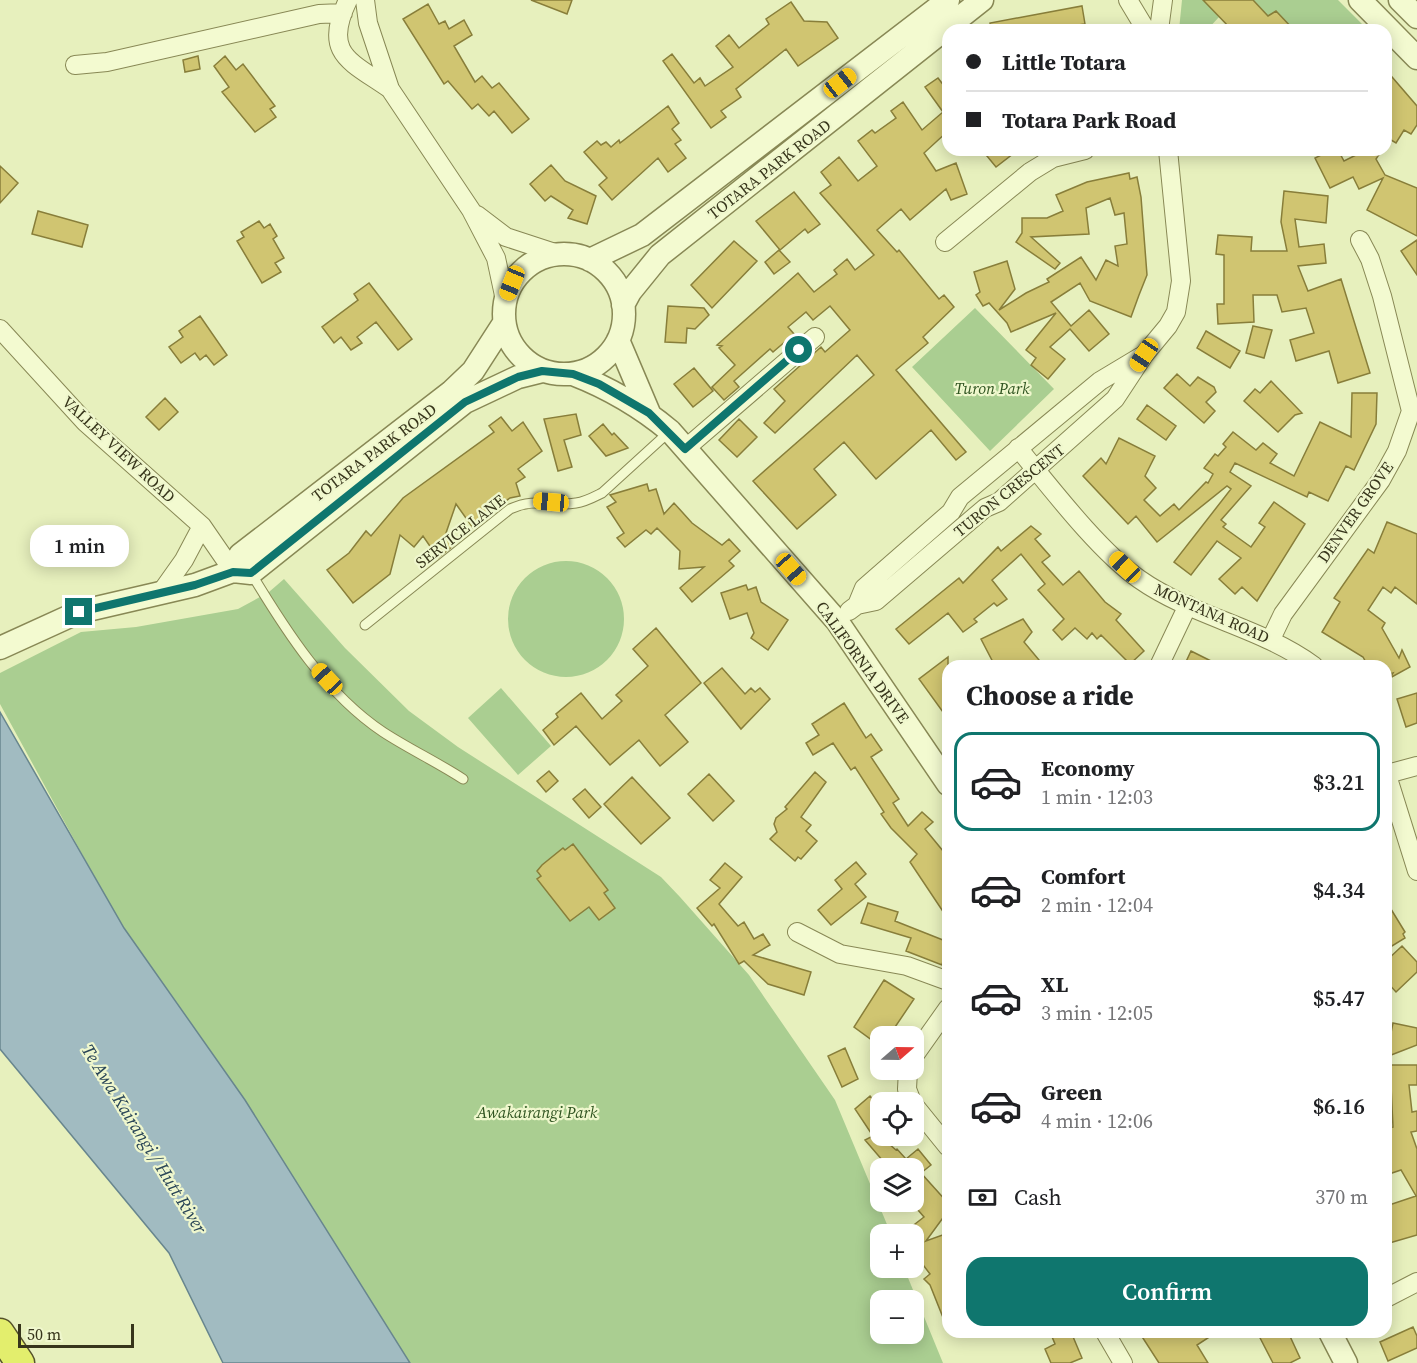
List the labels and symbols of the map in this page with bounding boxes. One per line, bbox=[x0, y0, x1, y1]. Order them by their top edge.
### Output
car bbox=[820, 65, 860, 101]
street label: TOTARA PARK ROAD bbox=[703, 114, 835, 224]
car bbox=[497, 263, 527, 303]
car bbox=[1126, 335, 1162, 375]
route start bbox=[785, 336, 812, 363]
park label: Turon Park bbox=[954, 377, 1030, 399]
street label: VALLEY VIEW ROAD bbox=[58, 391, 180, 507]
street label: TOTARA PARK ROAD bbox=[307, 398, 441, 506]
street label: TURON CRESCENT bbox=[949, 438, 1069, 542]
street label: DENVER GROVE bbox=[1312, 457, 1398, 567]
street label: SERVICE LANE bbox=[411, 489, 510, 573]
car bbox=[532, 491, 570, 513]
callout: 1 min bbox=[29, 525, 128, 567]
car bbox=[1106, 548, 1144, 586]
car bbox=[772, 550, 810, 588]
street label: MONTANA ROAD bbox=[1151, 578, 1273, 648]
street label: CALIFORNIA DRIVE bbox=[811, 597, 915, 728]
route end bbox=[65, 598, 92, 625]
car bbox=[308, 660, 346, 698]
north arrow bbox=[870, 1026, 924, 1080]
water label: Te Awa Kairangi / Hutt River bbox=[76, 1039, 213, 1239]
park label: Awakairangi Park bbox=[476, 1101, 598, 1123]
scale bar bbox=[18, 1321, 134, 1348]

